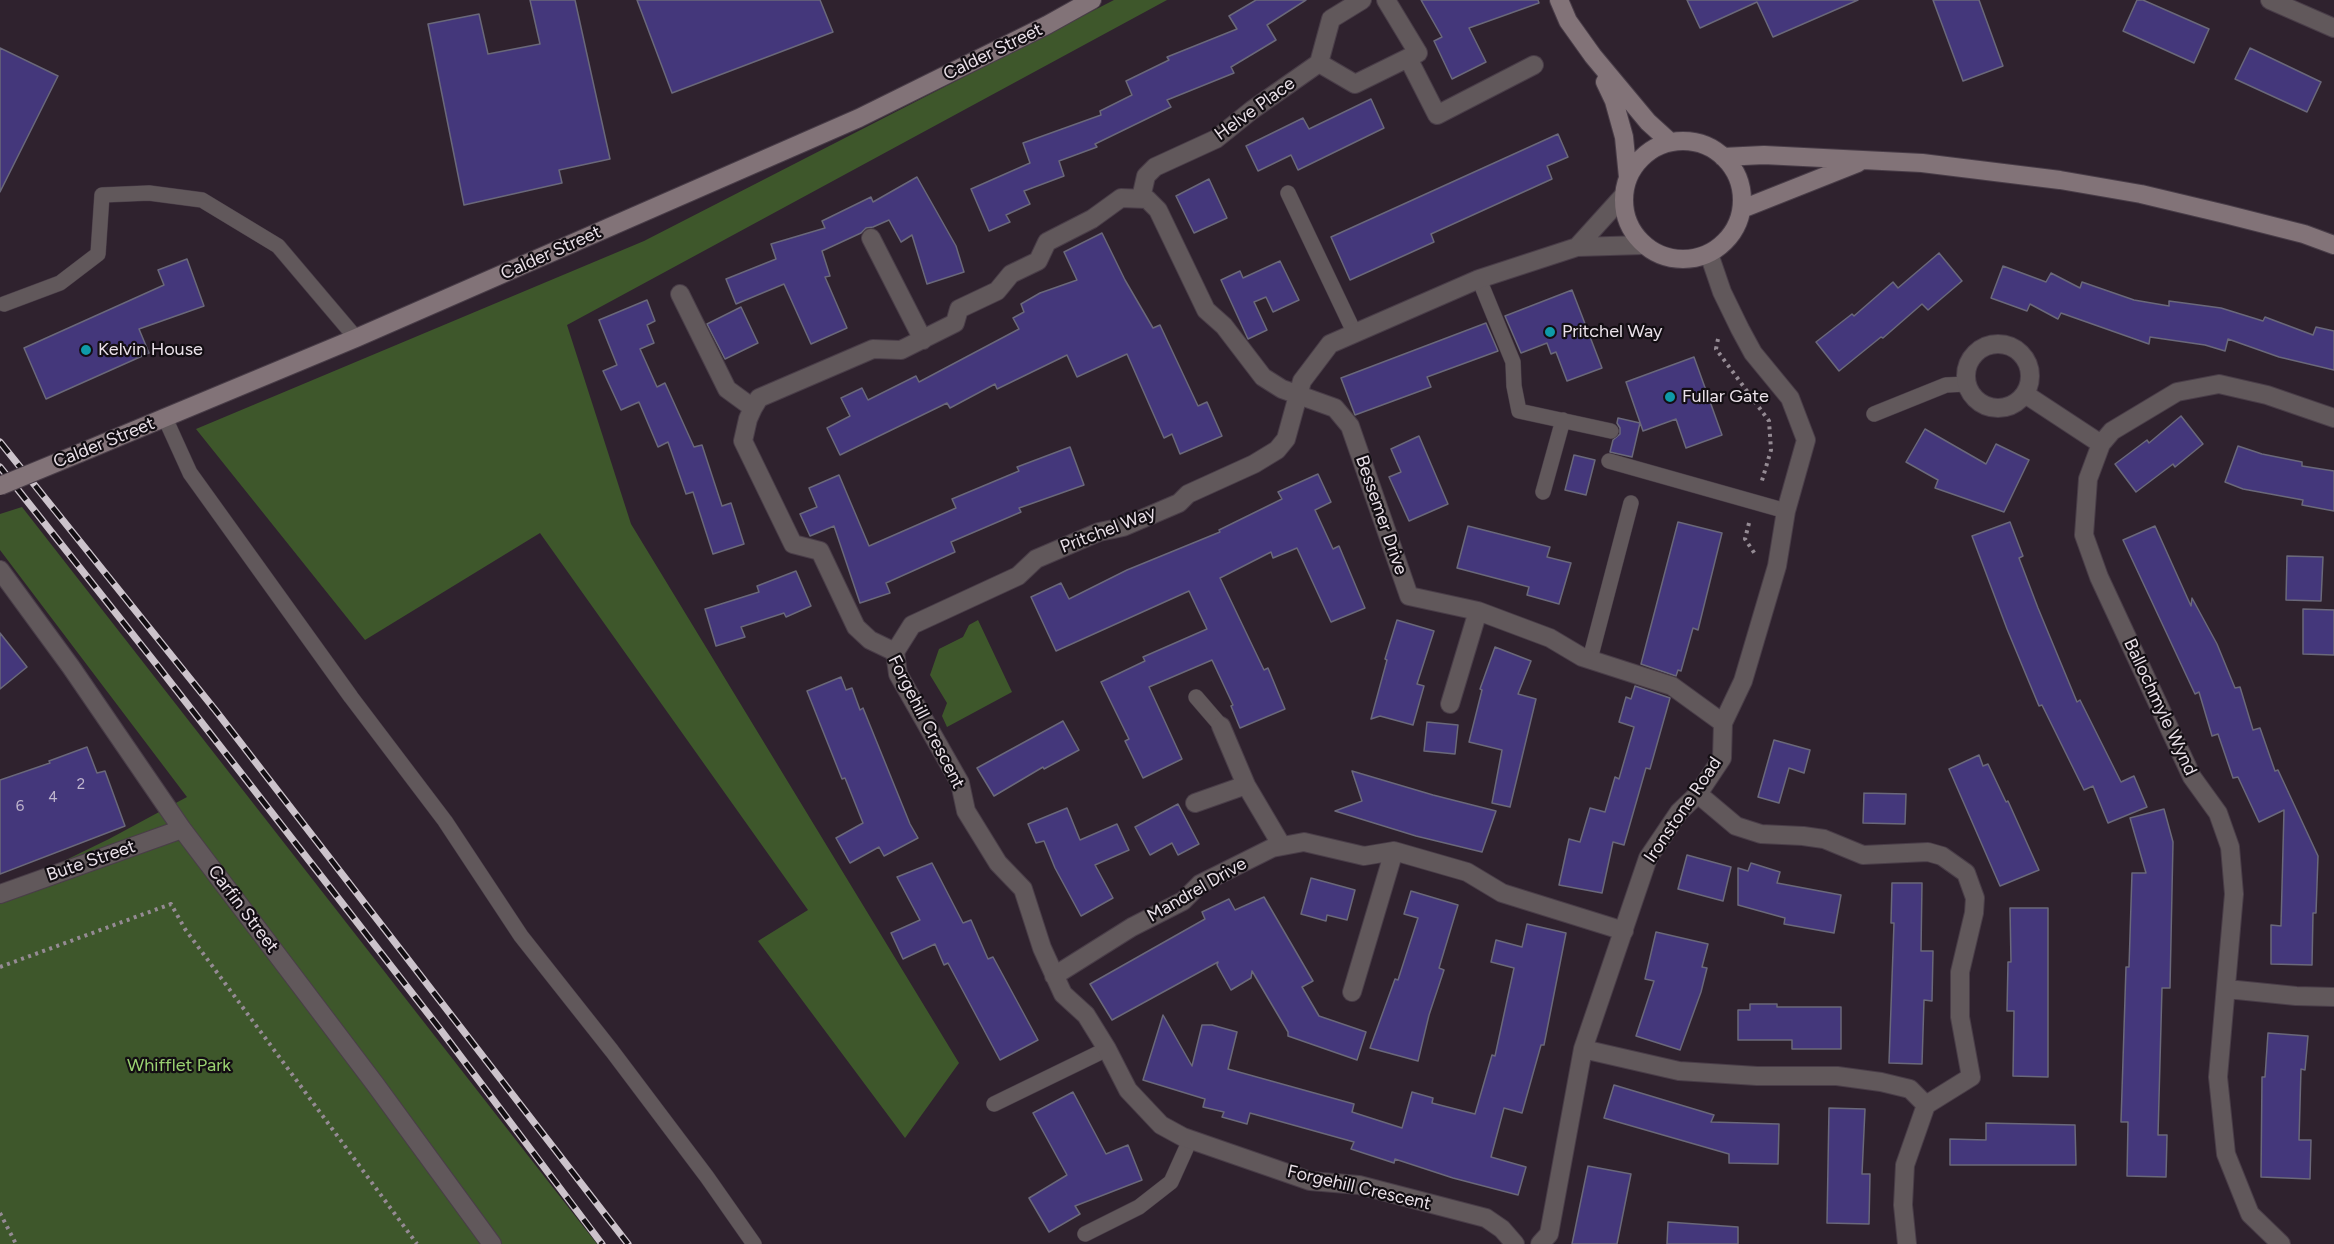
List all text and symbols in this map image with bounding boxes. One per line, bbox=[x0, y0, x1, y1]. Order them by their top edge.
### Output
street label: Calder Street bbox=[940, 19, 1046, 85]
street label: Helve Place bbox=[1211, 73, 1299, 145]
street label: Calder Street bbox=[498, 221, 604, 285]
place label: Pritchel Way bbox=[1562, 321, 1662, 343]
marker: Pritchel Way bbox=[1543, 325, 1557, 339]
place label: Kelvin House bbox=[98, 339, 203, 361]
marker: Kelvin House bbox=[79, 343, 93, 357]
place label: Fullar Gate bbox=[1682, 386, 1769, 408]
marker: Fullar Gate bbox=[1663, 390, 1677, 404]
street label: Calder Street bbox=[50, 413, 158, 473]
street label: Bessemer Drive bbox=[1350, 453, 1412, 577]
street label: Pritchel Way bbox=[1057, 502, 1159, 558]
street label: Ballochmyle Wynd bbox=[2119, 635, 2201, 779]
street label: Forgehill Crescent bbox=[883, 652, 969, 792]
street label: Ironstone Road bbox=[1640, 753, 1726, 867]
house number: 2 bbox=[77, 776, 85, 794]
house number: 4 bbox=[48, 789, 58, 807]
house number: 6 bbox=[16, 798, 24, 816]
street label: Bute Street bbox=[44, 836, 138, 886]
street label: Mandrel Drive bbox=[1144, 853, 1250, 927]
street label: Carfin Street bbox=[203, 861, 283, 957]
park label: Whifflet Park bbox=[127, 1055, 231, 1077]
street label: Forgehill Crescent bbox=[1285, 1161, 1433, 1215]

